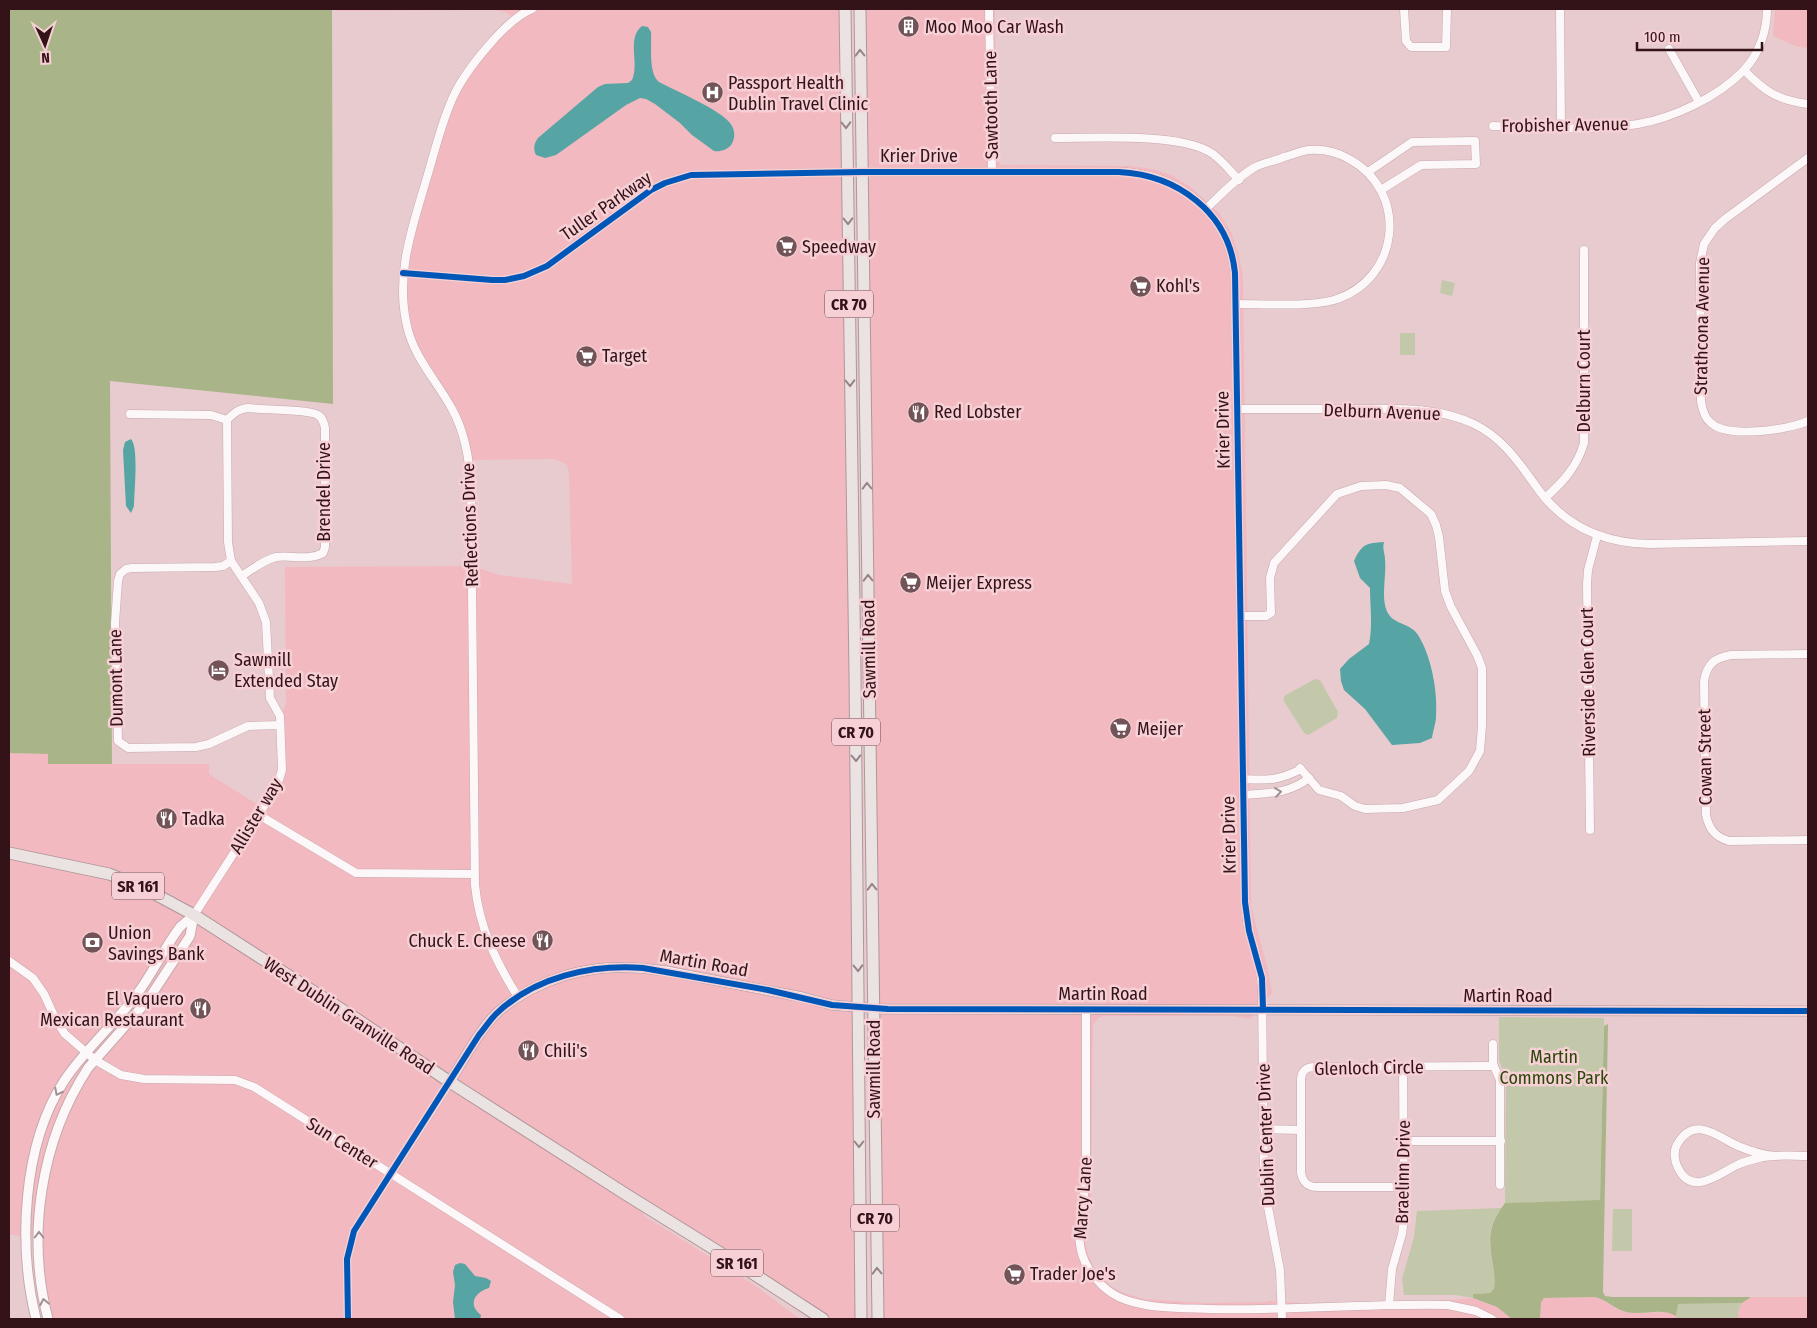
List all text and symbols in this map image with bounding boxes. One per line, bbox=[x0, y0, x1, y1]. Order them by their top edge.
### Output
building icon: Moo Moo Car Wash bbox=[897, 15, 921, 39]
place label: Moo Moo Car Wash bbox=[925, 16, 1064, 38]
north arrow bbox=[20, 20, 70, 70]
scale bar bbox=[1637, 20, 1762, 52]
text: 100 m bbox=[1644, 28, 1681, 46]
text: N bbox=[41, 49, 50, 66]
one-way arrow bbox=[855, 49, 865, 56]
street label: Sawtooth Lane bbox=[979, 50, 1003, 160]
place label: Passport Health Dublin Travel Clinic bbox=[728, 72, 869, 115]
hospital icon: Passport Health Dublin Travel Clinic bbox=[700, 81, 724, 105]
street label: Frobisher Avenue bbox=[1501, 113, 1629, 137]
one-way arrow bbox=[841, 122, 851, 129]
street label: Krier Drive bbox=[880, 145, 958, 167]
street label: Tuller Parkway bbox=[556, 167, 656, 245]
one-way arrow bbox=[843, 217, 853, 225]
supermarket icon: Speedway bbox=[774, 235, 798, 259]
place label: Speedway bbox=[802, 236, 876, 258]
street label: Strathcona Avenue bbox=[1690, 257, 1714, 395]
supermarket icon: Kohl's bbox=[1128, 274, 1152, 298]
place label: Kohl's bbox=[1156, 275, 1200, 297]
road number: CR 70 bbox=[825, 290, 873, 318]
street label: Delburn Court bbox=[1573, 329, 1595, 432]
supermarket icon: Target bbox=[574, 344, 598, 368]
place label: Target bbox=[602, 345, 647, 367]
one-way arrow bbox=[845, 380, 855, 387]
street label: Krier Drive bbox=[1211, 391, 1235, 469]
street label: Delburn Avenue bbox=[1323, 399, 1441, 425]
restaurant icon: Red Lobster bbox=[906, 400, 930, 424]
place label: Red Lobster bbox=[934, 401, 1022, 423]
street label: Brendel Drive bbox=[313, 442, 335, 542]
street label: Reflections Drive bbox=[457, 462, 483, 587]
one-way arrow bbox=[862, 482, 872, 490]
supermarket icon: Meijer Express bbox=[898, 571, 922, 595]
place label: Meijer Express bbox=[926, 572, 1032, 594]
one-way arrow bbox=[863, 574, 874, 582]
street label: Sawmill Road bbox=[857, 599, 881, 699]
street label: Riverside Glen Court bbox=[1576, 607, 1600, 757]
street label: Dumont Lane bbox=[104, 629, 128, 727]
place label: Sawmill Extended Stay bbox=[234, 649, 338, 692]
hotel icon: Sawmill Extended Stay bbox=[206, 658, 230, 682]
street label: Cowan Street bbox=[1693, 708, 1717, 805]
supermarket icon: Meijer bbox=[1109, 717, 1133, 741]
place label: Meijer bbox=[1137, 718, 1184, 740]
road number: CR 70 bbox=[832, 719, 880, 746]
one-way arrow bbox=[851, 754, 861, 762]
street label: Allister way bbox=[225, 774, 287, 858]
one-way arrow bbox=[1274, 787, 1282, 798]
street label: Krier Drive bbox=[1217, 796, 1241, 874]
restaurant icon: Tadka bbox=[154, 807, 178, 831]
place label: Tadka bbox=[182, 808, 225, 830]
road number: SR 161 bbox=[112, 872, 164, 899]
one-way arrow bbox=[867, 883, 877, 890]
place label: Union Savings Bank bbox=[108, 922, 205, 965]
restaurant icon: Chuck E. Cheese bbox=[530, 929, 554, 953]
place label: Chuck E. Cheese bbox=[409, 930, 526, 952]
bank icon: Union Savings Bank bbox=[80, 931, 104, 955]
street label: Martin Road bbox=[658, 944, 750, 982]
street label: West Dublin Granville Road bbox=[260, 953, 438, 1079]
one-way arrow bbox=[853, 965, 863, 973]
street label: Martin Road bbox=[1058, 983, 1148, 1005]
street label: Martin Road bbox=[1463, 985, 1553, 1007]
place label: El Vaquero Mexican Restaurant bbox=[40, 988, 184, 1031]
restaurant icon: El Vaquero Mexican Restaurant bbox=[188, 997, 212, 1021]
street label: Sawmill Road bbox=[863, 1020, 885, 1118]
restaurant icon: Chili's bbox=[516, 1039, 540, 1063]
place label: Chili's bbox=[544, 1040, 588, 1062]
park label: Martin Commons Park bbox=[1500, 1046, 1609, 1089]
street label: Glenloch Circle bbox=[1314, 1056, 1424, 1080]
street label: Dublin Center Drive bbox=[1253, 1063, 1279, 1207]
one-way arrow bbox=[54, 1087, 64, 1096]
street label: Sun Center bbox=[302, 1112, 382, 1174]
street label: Braelinn Drive bbox=[1391, 1120, 1415, 1224]
one-way arrow bbox=[854, 1140, 864, 1148]
street label: Marcy Lane bbox=[1069, 1156, 1097, 1240]
road number: CR 70 bbox=[851, 1204, 899, 1232]
one-way arrow bbox=[34, 1231, 44, 1239]
road number: SR 161 bbox=[711, 1250, 763, 1276]
supermarket icon: Trader Joe's bbox=[1002, 1262, 1026, 1286]
place label: Trader Joe's bbox=[1030, 1263, 1116, 1285]
one-way arrow bbox=[872, 1266, 882, 1274]
one-way arrow bbox=[39, 1297, 49, 1306]

